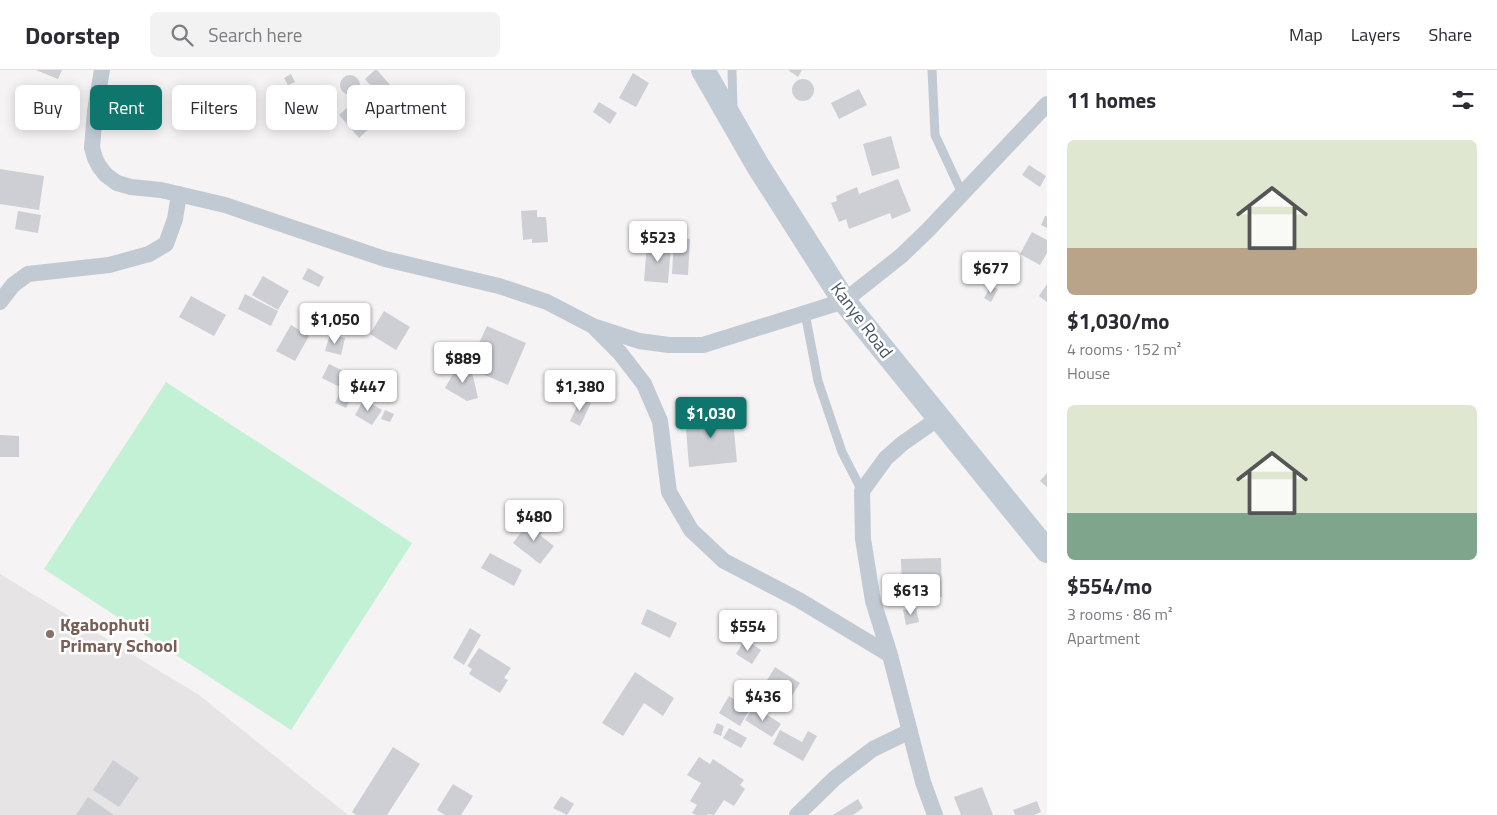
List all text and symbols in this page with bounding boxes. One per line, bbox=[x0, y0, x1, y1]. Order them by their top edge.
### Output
search box bbox=[150, 12, 500, 57]
text: Doorstep bbox=[25, 17, 120, 53]
text: Search here bbox=[208, 20, 302, 49]
icon: search bbox=[168, 21, 196, 49]
text: Map bbox=[1289, 21, 1323, 48]
text: Layers bbox=[1351, 21, 1400, 48]
text: Share bbox=[1428, 21, 1472, 48]
text: 11 homes bbox=[1067, 84, 1156, 116]
chip: Buy bbox=[15, 85, 80, 130]
chip: Rent bbox=[90, 85, 162, 130]
chip: Filters bbox=[172, 85, 256, 130]
chip: New bbox=[266, 85, 337, 130]
chip: Apartment bbox=[347, 85, 465, 130]
icon: filters bbox=[1449, 86, 1477, 114]
icon: home bbox=[1227, 173, 1317, 263]
pin: $523 bbox=[628, 220, 688, 263]
text: $523 bbox=[640, 225, 676, 249]
pin: $677 bbox=[961, 252, 1021, 294]
text: $677 bbox=[973, 256, 1009, 280]
street label: Kanye Road bbox=[824, 276, 900, 364]
pin: $1,050 bbox=[294, 302, 376, 345]
text: $1,030/mo bbox=[1067, 305, 1169, 337]
text: $1,050 bbox=[310, 307, 360, 331]
text: 4 rooms · 152 m² bbox=[1067, 337, 1181, 361]
pin: $889 bbox=[433, 342, 493, 384]
text: $889 bbox=[445, 346, 481, 370]
text: House bbox=[1067, 361, 1110, 385]
pin: $447 bbox=[338, 370, 398, 412]
pin: $1,380 bbox=[539, 370, 621, 412]
text: $447 bbox=[350, 374, 386, 398]
text: $1,380 bbox=[555, 374, 605, 398]
pin: $1,030 bbox=[670, 396, 752, 439]
text: $1,030 bbox=[686, 401, 736, 425]
icon: home bbox=[1227, 438, 1317, 528]
pin: $480 bbox=[504, 500, 564, 542]
text: $480 bbox=[516, 504, 552, 528]
text: $554/mo bbox=[1067, 570, 1152, 602]
pin: $613 bbox=[881, 574, 941, 616]
text: $613 bbox=[893, 578, 929, 602]
text: 3 rooms · 86 m² bbox=[1067, 602, 1172, 626]
pin: $554 bbox=[718, 610, 778, 652]
place label: Kgabophuti Primary School bbox=[60, 611, 178, 659]
text: $554 bbox=[730, 614, 766, 638]
text: Apartment bbox=[1067, 626, 1140, 650]
marker: Kgabophuti Primary School bbox=[44, 628, 56, 640]
pin: $436 bbox=[733, 680, 793, 722]
text: $436 bbox=[745, 684, 781, 708]

